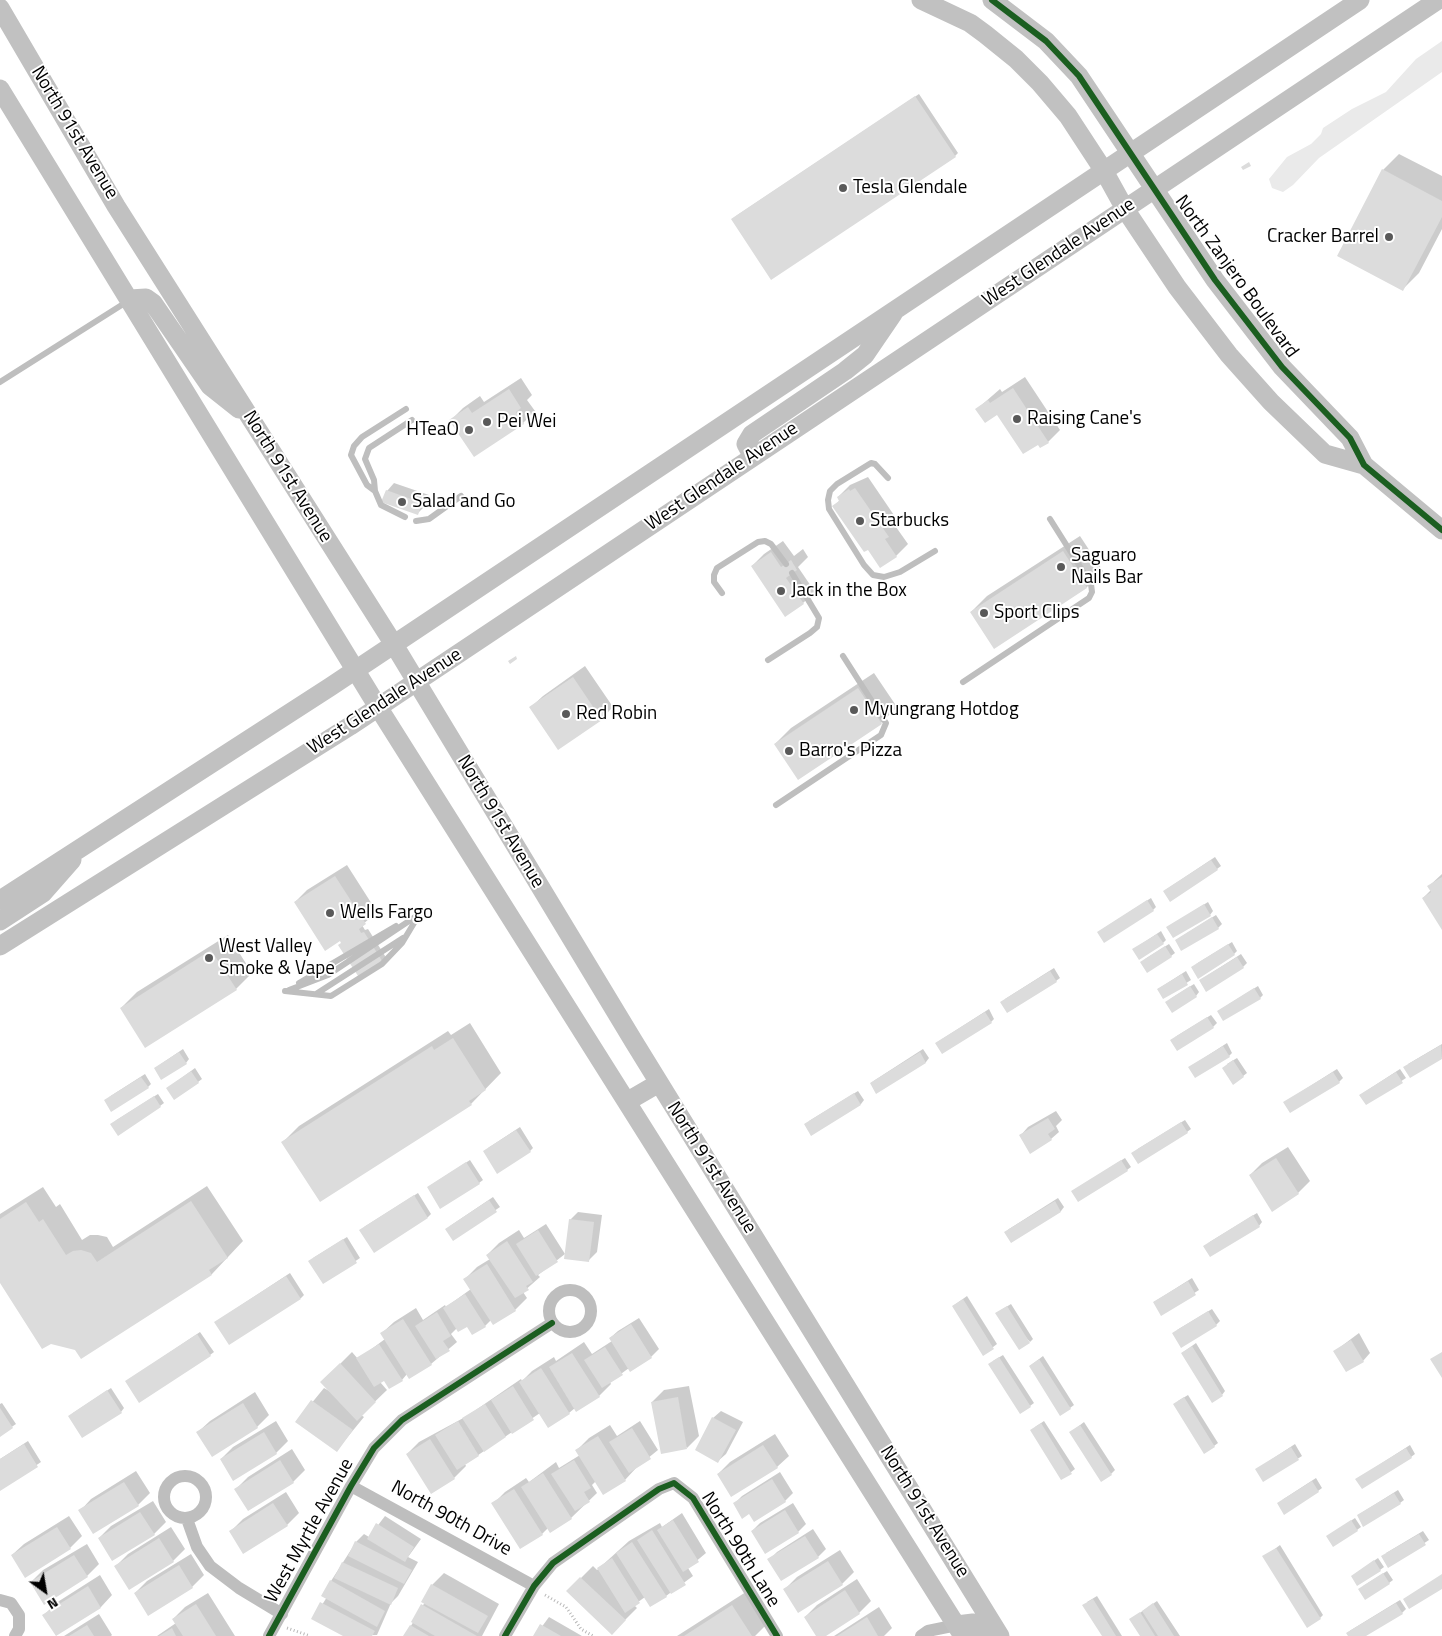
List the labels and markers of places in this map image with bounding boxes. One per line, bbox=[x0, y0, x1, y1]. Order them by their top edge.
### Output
place label: Tesla Glendale bbox=[853, 177, 967, 199]
marker: Tesla Glendale bbox=[837, 182, 849, 194]
place label: Cracker Barrel bbox=[1267, 226, 1379, 248]
marker: Cracker Barrel bbox=[1383, 231, 1395, 243]
place label: Raising Cane's bbox=[1027, 408, 1142, 430]
place label: Pei Wei bbox=[497, 411, 556, 433]
marker: Raising Cane's bbox=[1011, 413, 1023, 425]
marker: Pei Wei bbox=[481, 416, 493, 428]
place label: HTeaO bbox=[406, 419, 459, 441]
marker: HTeaO bbox=[463, 424, 475, 436]
place label: Salad and Go bbox=[412, 491, 516, 513]
marker: Salad and Go bbox=[396, 496, 408, 508]
place label: Starbucks bbox=[870, 510, 949, 532]
marker: Starbucks bbox=[854, 515, 866, 527]
place label: Saguaro Nails Bar bbox=[1071, 545, 1143, 589]
marker: Saguaro Nails Bar bbox=[1055, 561, 1067, 573]
place label: Jack in the Box bbox=[791, 580, 907, 602]
marker: Jack in the Box bbox=[775, 585, 787, 597]
place label: Sport Clips bbox=[994, 602, 1079, 624]
marker: Sport Clips bbox=[978, 607, 990, 619]
place label: Myungrang Hotdog bbox=[864, 699, 1019, 721]
place label: Red Robin bbox=[576, 703, 657, 725]
marker: Myungrang Hotdog bbox=[848, 704, 860, 716]
marker: Red Robin bbox=[560, 708, 572, 720]
place label: Barro's Pizza bbox=[799, 740, 902, 762]
marker: Barro's Pizza bbox=[783, 745, 795, 757]
place label: Wells Fargo bbox=[340, 902, 433, 924]
marker: Wells Fargo bbox=[324, 907, 336, 919]
place label: West Valley Smoke & Vape bbox=[219, 936, 335, 980]
marker: West Valley Smoke & Vape bbox=[203, 952, 215, 964]

